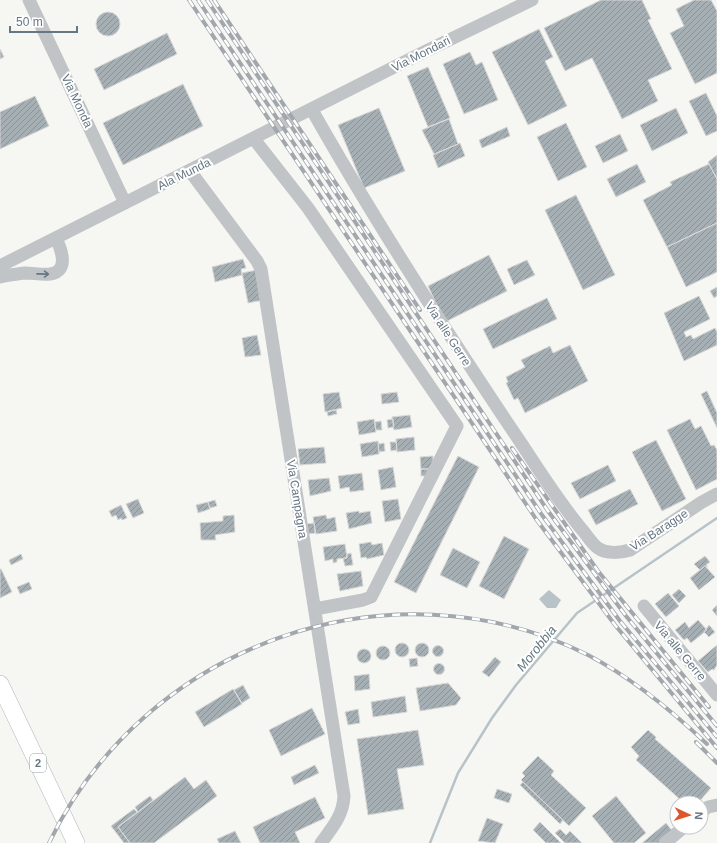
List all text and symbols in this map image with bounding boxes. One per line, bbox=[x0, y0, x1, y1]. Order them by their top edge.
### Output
scale bar bbox=[10, 8, 77, 34]
text: 50 m bbox=[16, 15, 43, 29]
street label: Via Mondari bbox=[389, 33, 453, 75]
street label: Via Monda bbox=[59, 72, 96, 130]
street label: Ala Munda bbox=[155, 155, 213, 193]
one-way arrow bbox=[36, 270, 49, 278]
street label: Via alle Gerre bbox=[422, 300, 474, 369]
street label: Via Campagna bbox=[284, 459, 310, 540]
street label: Via Baragge bbox=[628, 506, 691, 554]
street label: Via alle Gerre bbox=[651, 618, 709, 684]
water label: Morobbia bbox=[514, 623, 559, 674]
road number: 2 bbox=[30, 754, 46, 772]
north arrow bbox=[669, 795, 709, 835]
text: N bbox=[693, 811, 705, 820]

